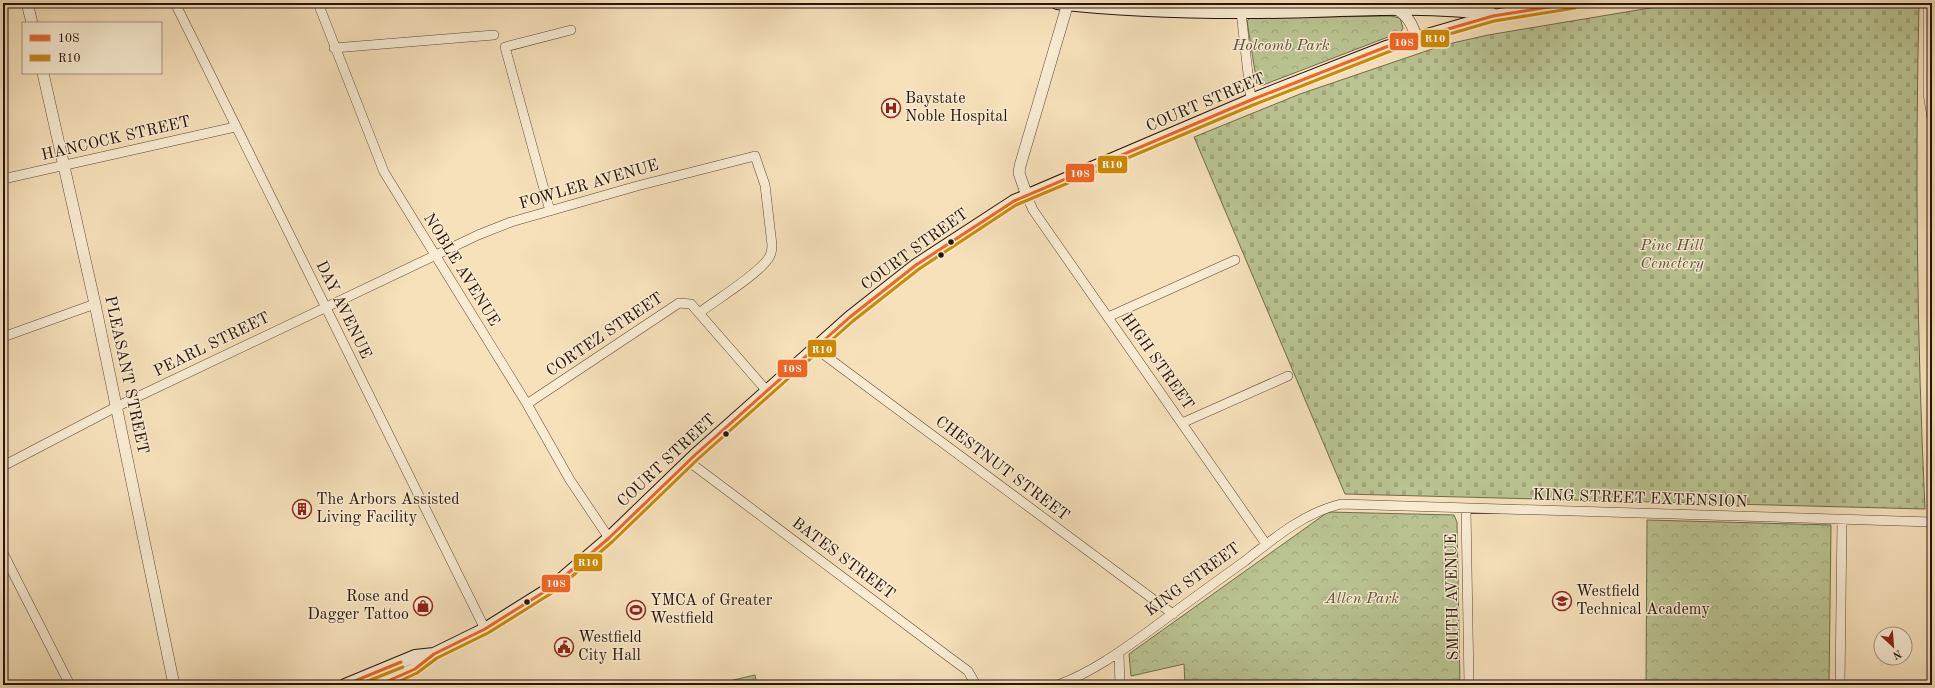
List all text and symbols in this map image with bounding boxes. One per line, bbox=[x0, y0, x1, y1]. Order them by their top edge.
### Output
legend bbox=[22, 22, 162, 74]
line badge: R10 bbox=[1420, 29, 1450, 48]
line badge: 10S bbox=[1389, 32, 1419, 51]
text: 10S bbox=[58, 33, 79, 45]
text: R10 bbox=[1425, 34, 1445, 45]
park label: Holcomb Park bbox=[1231, 38, 1330, 54]
text: 10S bbox=[1394, 38, 1414, 49]
text: R10 bbox=[58, 53, 81, 65]
street label: COURT STREET bbox=[1144, 71, 1268, 135]
place label: Baystate Noble Hospital bbox=[905, 91, 1008, 125]
hospital icon: Baystate Noble Hospital bbox=[880, 97, 902, 119]
street label: HANCOCK STREET bbox=[40, 114, 192, 164]
line badge: R10 bbox=[1097, 155, 1128, 174]
street label: FOWLER AVENUE bbox=[517, 157, 661, 213]
text: R10 bbox=[1102, 160, 1122, 171]
line badge: 10S bbox=[1065, 163, 1095, 183]
text: 10S bbox=[1070, 169, 1090, 180]
street label: COURT STREET bbox=[859, 206, 971, 294]
street label: NOBLE AVENUE bbox=[420, 211, 502, 329]
unlabelled marker bbox=[946, 237, 956, 247]
park label: Pine Hill Cemetery bbox=[1639, 238, 1705, 272]
unlabelled marker bbox=[936, 250, 946, 260]
street label: DAY AVENUE bbox=[312, 259, 374, 361]
street label: CORTEZ STREET bbox=[544, 290, 666, 380]
street label: PLEASANT STREET bbox=[101, 295, 151, 455]
street label: PEARL STREET bbox=[151, 310, 273, 380]
street label: HIGH STREET bbox=[1118, 311, 1196, 413]
line badge: R10 bbox=[807, 339, 837, 358]
text: R10 bbox=[812, 345, 832, 356]
line badge: 10S bbox=[777, 359, 808, 378]
text: 10S bbox=[782, 364, 802, 375]
street label: COURT STREET bbox=[615, 412, 719, 510]
street label: CHESTNUT STREET bbox=[932, 414, 1072, 524]
unlabelled marker bbox=[721, 429, 731, 439]
street label: KING STREET EXTENSION bbox=[1532, 487, 1748, 511]
place label: The Arbors Assisted Living Facility bbox=[316, 492, 460, 526]
building icon: The Arbors Assisted Living Facility bbox=[291, 498, 313, 520]
street label: BATES STREET bbox=[789, 515, 897, 603]
street label: SMITH AVENUE bbox=[1444, 533, 1462, 661]
street label: KING STREET bbox=[1143, 540, 1243, 620]
line badge: R10 bbox=[573, 553, 603, 572]
text: R10 bbox=[578, 558, 598, 569]
line badge: 10S bbox=[541, 574, 571, 593]
text: 10S bbox=[546, 579, 566, 590]
place label: Westfield Technical Academy bbox=[1576, 584, 1711, 618]
place label: Rose and Dagger Tattoo bbox=[307, 589, 409, 623]
school or university icon: Westfield Technical Academy bbox=[1551, 590, 1573, 612]
park label: Allen Park bbox=[1324, 591, 1399, 607]
place label: YMCA of Greater Westfield bbox=[650, 593, 773, 627]
shop icon: Rose and Dagger Tattoo bbox=[412, 595, 434, 617]
unlabelled marker bbox=[522, 597, 532, 607]
sports icon: YMCA of Greater Westfield bbox=[625, 599, 647, 621]
north arrow bbox=[1873, 626, 1913, 666]
place label: Westfield City Hall bbox=[578, 630, 642, 664]
public building icon: Westfield City Hall bbox=[553, 636, 575, 658]
text: N bbox=[1890, 647, 1903, 661]

